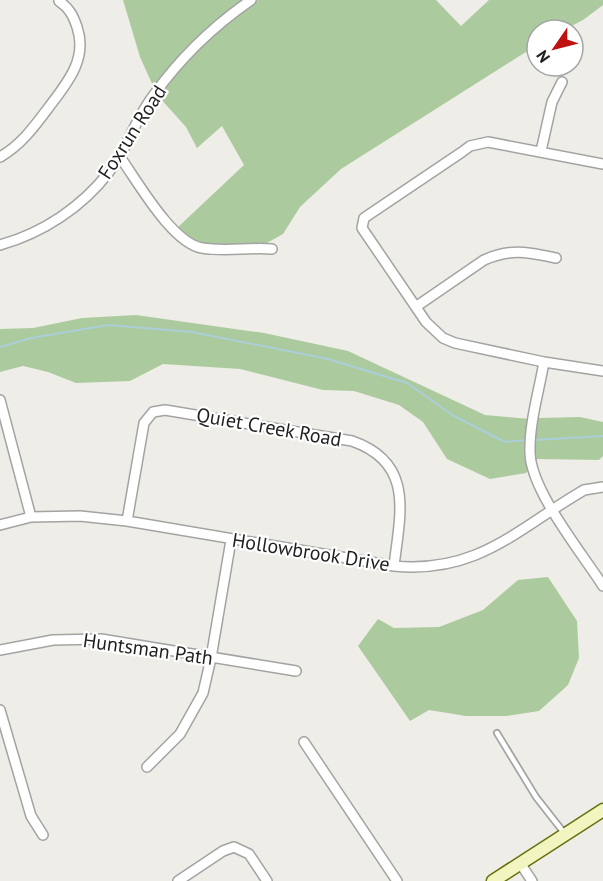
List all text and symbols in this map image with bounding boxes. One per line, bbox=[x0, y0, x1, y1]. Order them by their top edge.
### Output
north arrow bbox=[525, 18, 585, 78]
text: N bbox=[532, 47, 554, 67]
street label: Foxrun Road bbox=[92, 80, 172, 184]
street label: Quiet Creek Road bbox=[194, 401, 344, 453]
street label: Hollowbrook Drive bbox=[230, 527, 392, 577]
street label: Huntsman Path bbox=[81, 627, 215, 671]

